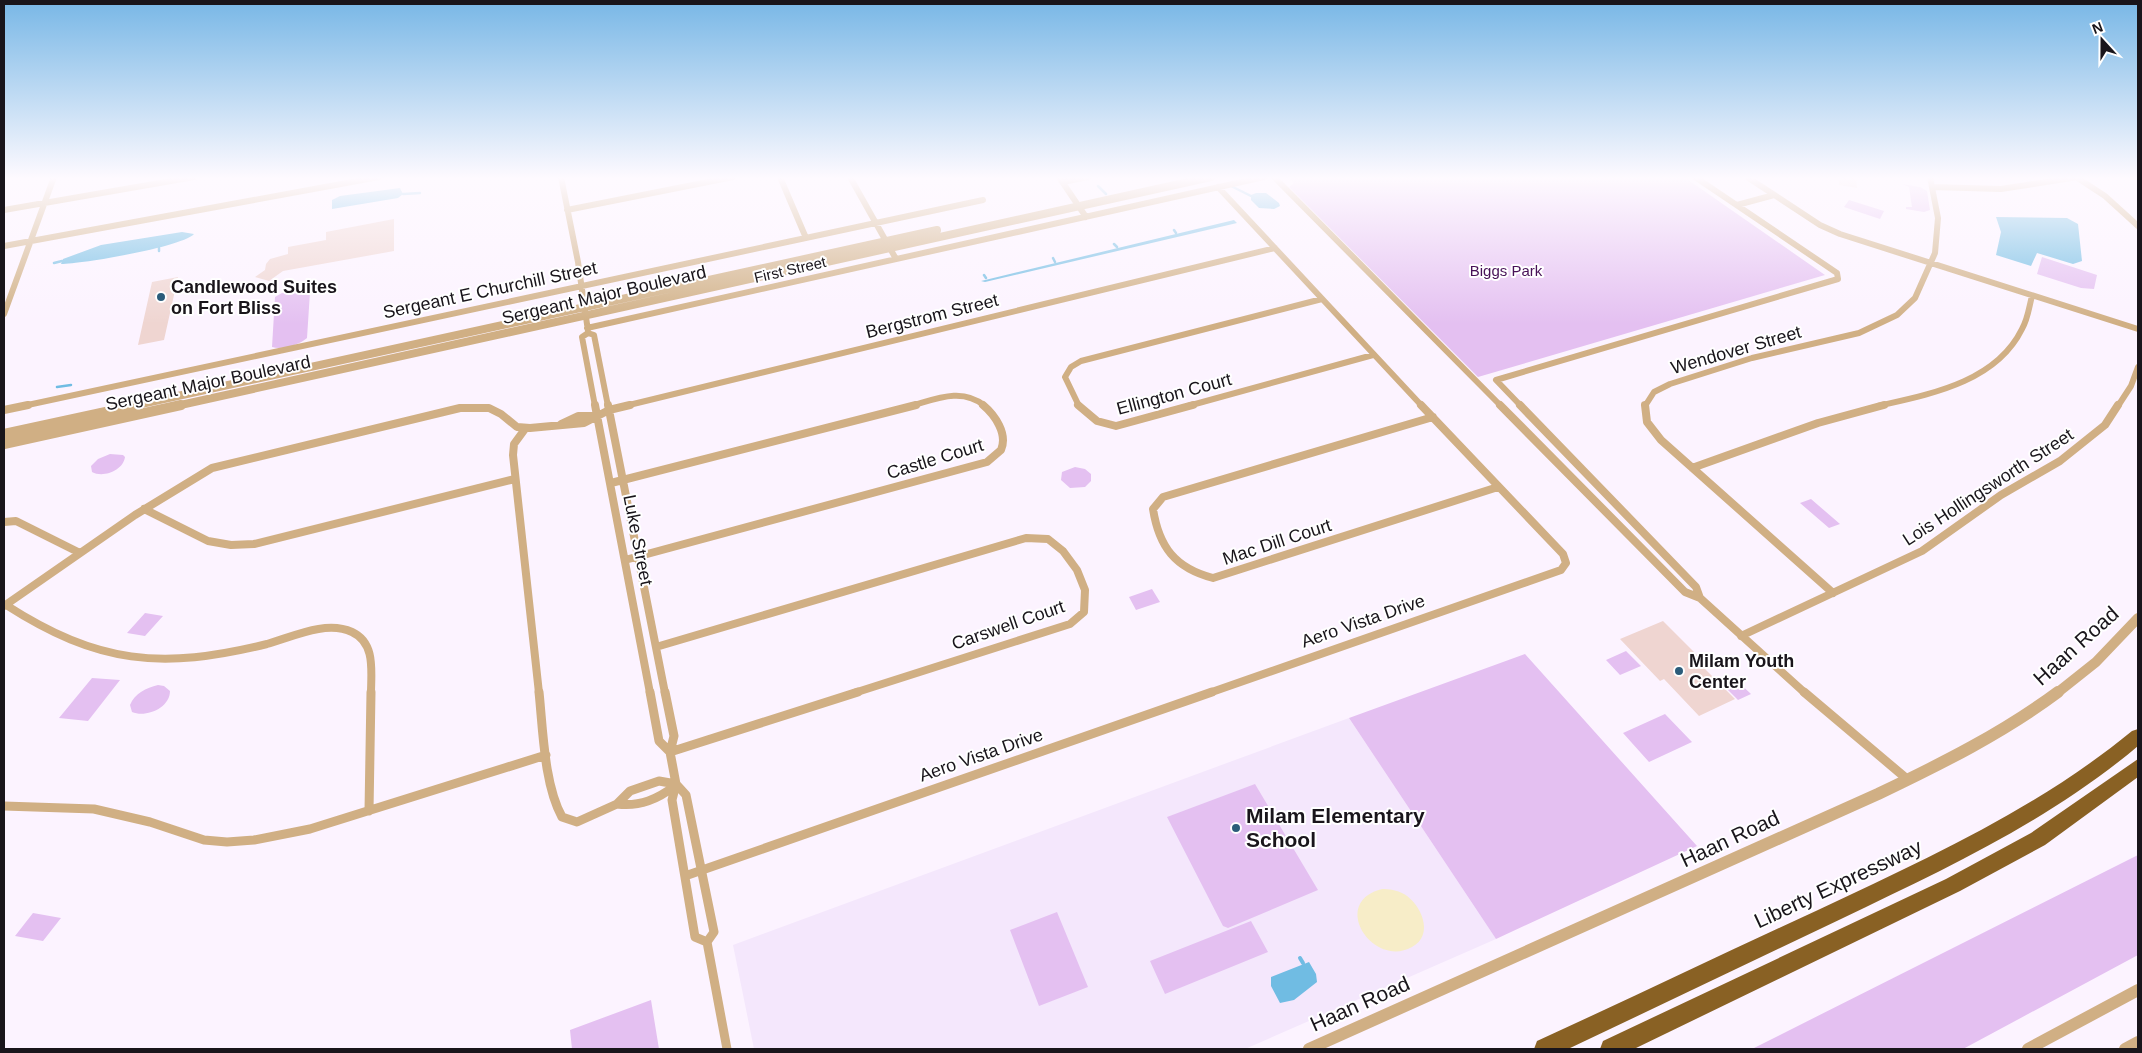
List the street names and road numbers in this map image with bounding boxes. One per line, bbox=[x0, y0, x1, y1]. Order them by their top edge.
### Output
street label: First Street bbox=[752, 253, 828, 286]
street label: Sergeant E Churchill Street bbox=[381, 258, 599, 322]
street label: Sergeant Major Boulevard bbox=[500, 262, 708, 328]
street label: Bergstrom Street bbox=[864, 290, 1000, 342]
street label: Wendover Street bbox=[1668, 322, 1804, 378]
street label: Sergeant Major Boulevard bbox=[104, 351, 312, 415]
street label: Ellington Court bbox=[1114, 369, 1234, 419]
street label: Lois Hollingsworth Street bbox=[1899, 424, 2077, 550]
street label: Castle Court bbox=[884, 435, 986, 483]
street label: Luke Street bbox=[619, 493, 657, 587]
street label: Mac Dill Court bbox=[1220, 515, 1334, 569]
street label: Aero Vista Drive bbox=[1298, 590, 1428, 652]
street label: Carswell Court bbox=[949, 596, 1067, 654]
street label: Haan Road bbox=[2028, 602, 2123, 690]
street label: Aero Vista Drive bbox=[916, 724, 1046, 786]
street label: Haan Road bbox=[1677, 806, 1783, 871]
street label: Liberty Expressway bbox=[1750, 834, 1926, 932]
street label: Haan Road bbox=[1307, 971, 1413, 1036]

